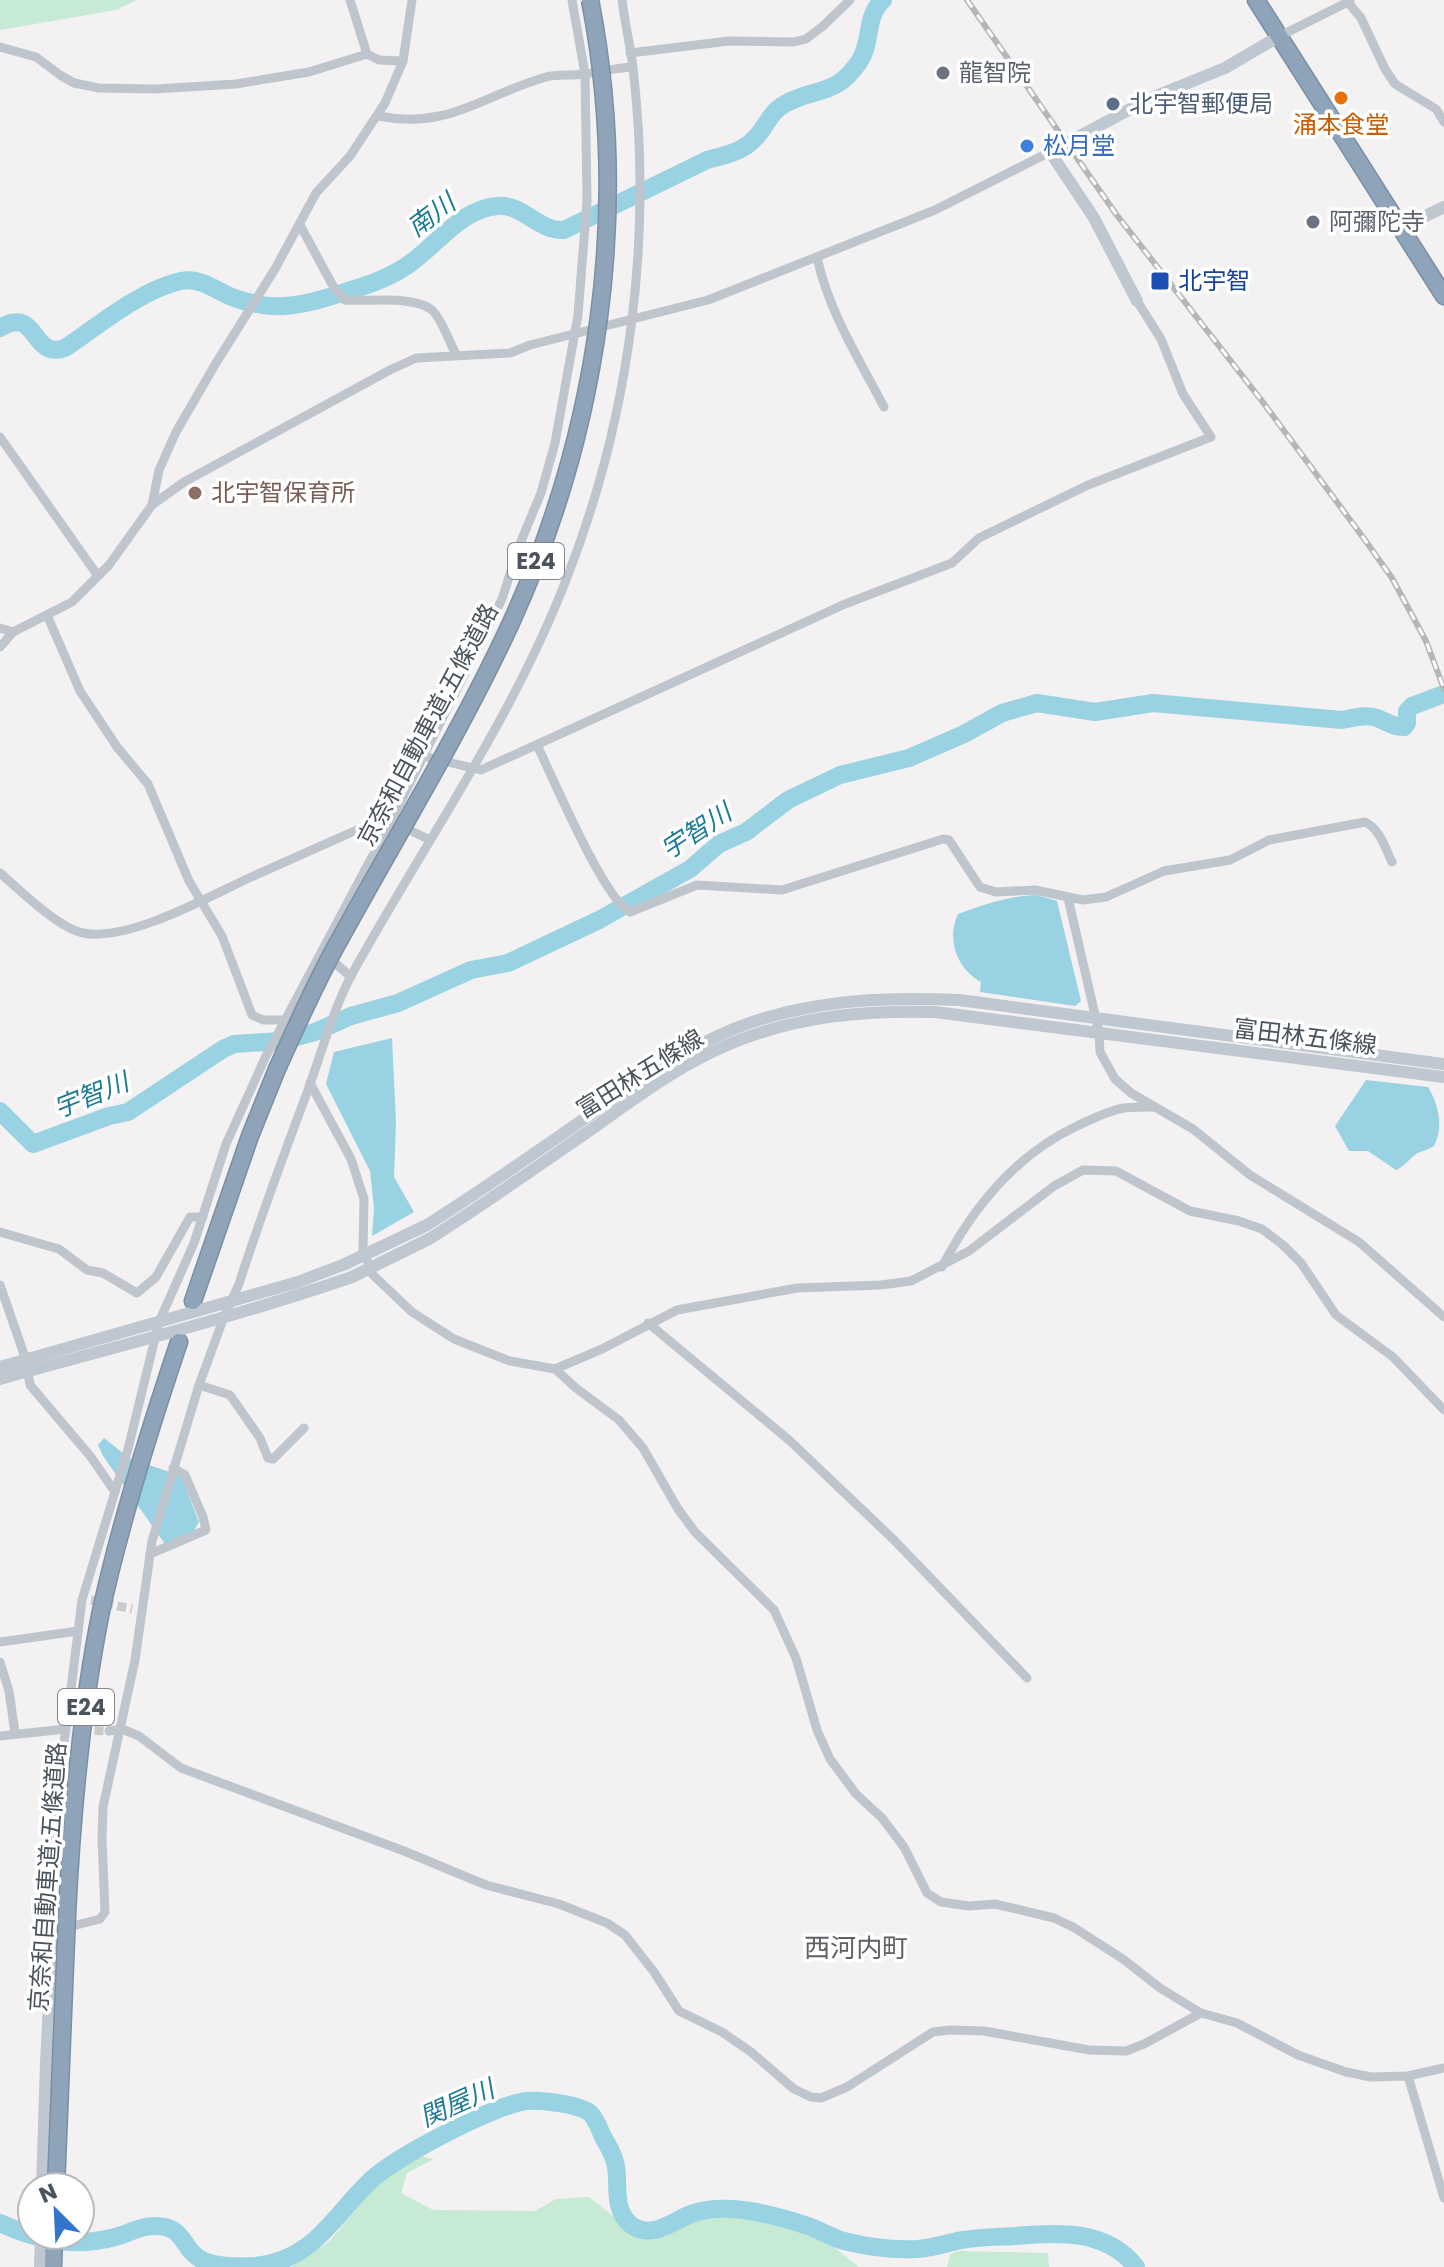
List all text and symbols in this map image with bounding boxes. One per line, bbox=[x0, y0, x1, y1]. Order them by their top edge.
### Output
place label: 龍智院 bbox=[959, 56, 1031, 89]
marker: 龍智院 bbox=[934, 64, 952, 82]
place label: 北宇智郵便局 bbox=[1129, 87, 1273, 120]
marker: 涌本食堂 bbox=[1332, 89, 1350, 107]
marker: 北宇智郵便局 bbox=[1104, 95, 1122, 113]
place label: 涌本食堂 bbox=[1293, 108, 1389, 141]
place label: 松月堂 bbox=[1043, 129, 1115, 162]
marker: 松月堂 bbox=[1018, 137, 1036, 155]
water label: 南川 bbox=[399, 183, 465, 245]
place label: 阿彌陀寺 bbox=[1329, 205, 1425, 238]
marker: 阿彌陀寺 bbox=[1304, 213, 1322, 231]
place label: 北宇智 bbox=[1178, 264, 1250, 297]
marker: 北宇智 bbox=[1149, 270, 1171, 292]
place label: 北宇智保育所 bbox=[211, 476, 355, 509]
marker: 北宇智保育所 bbox=[186, 484, 204, 502]
road number: E24 bbox=[508, 543, 564, 579]
street label: 京奈和自動車道;五條道路 bbox=[350, 598, 506, 852]
water label: 宇智川 bbox=[653, 793, 741, 867]
street label: 富田林五條線 bbox=[1232, 1011, 1379, 1062]
street label: 富田林五條線 bbox=[570, 1021, 710, 1126]
water label: 宇智川 bbox=[48, 1063, 137, 1126]
road number: E24 bbox=[58, 1689, 114, 1725]
street label: 京奈和自動車道;五條道路 bbox=[22, 1741, 73, 2013]
district label: 西河内町 bbox=[804, 1930, 908, 1966]
water label: 関屋川 bbox=[414, 2069, 503, 2135]
north arrow bbox=[16, 2171, 96, 2251]
text: N bbox=[34, 2176, 62, 2211]

